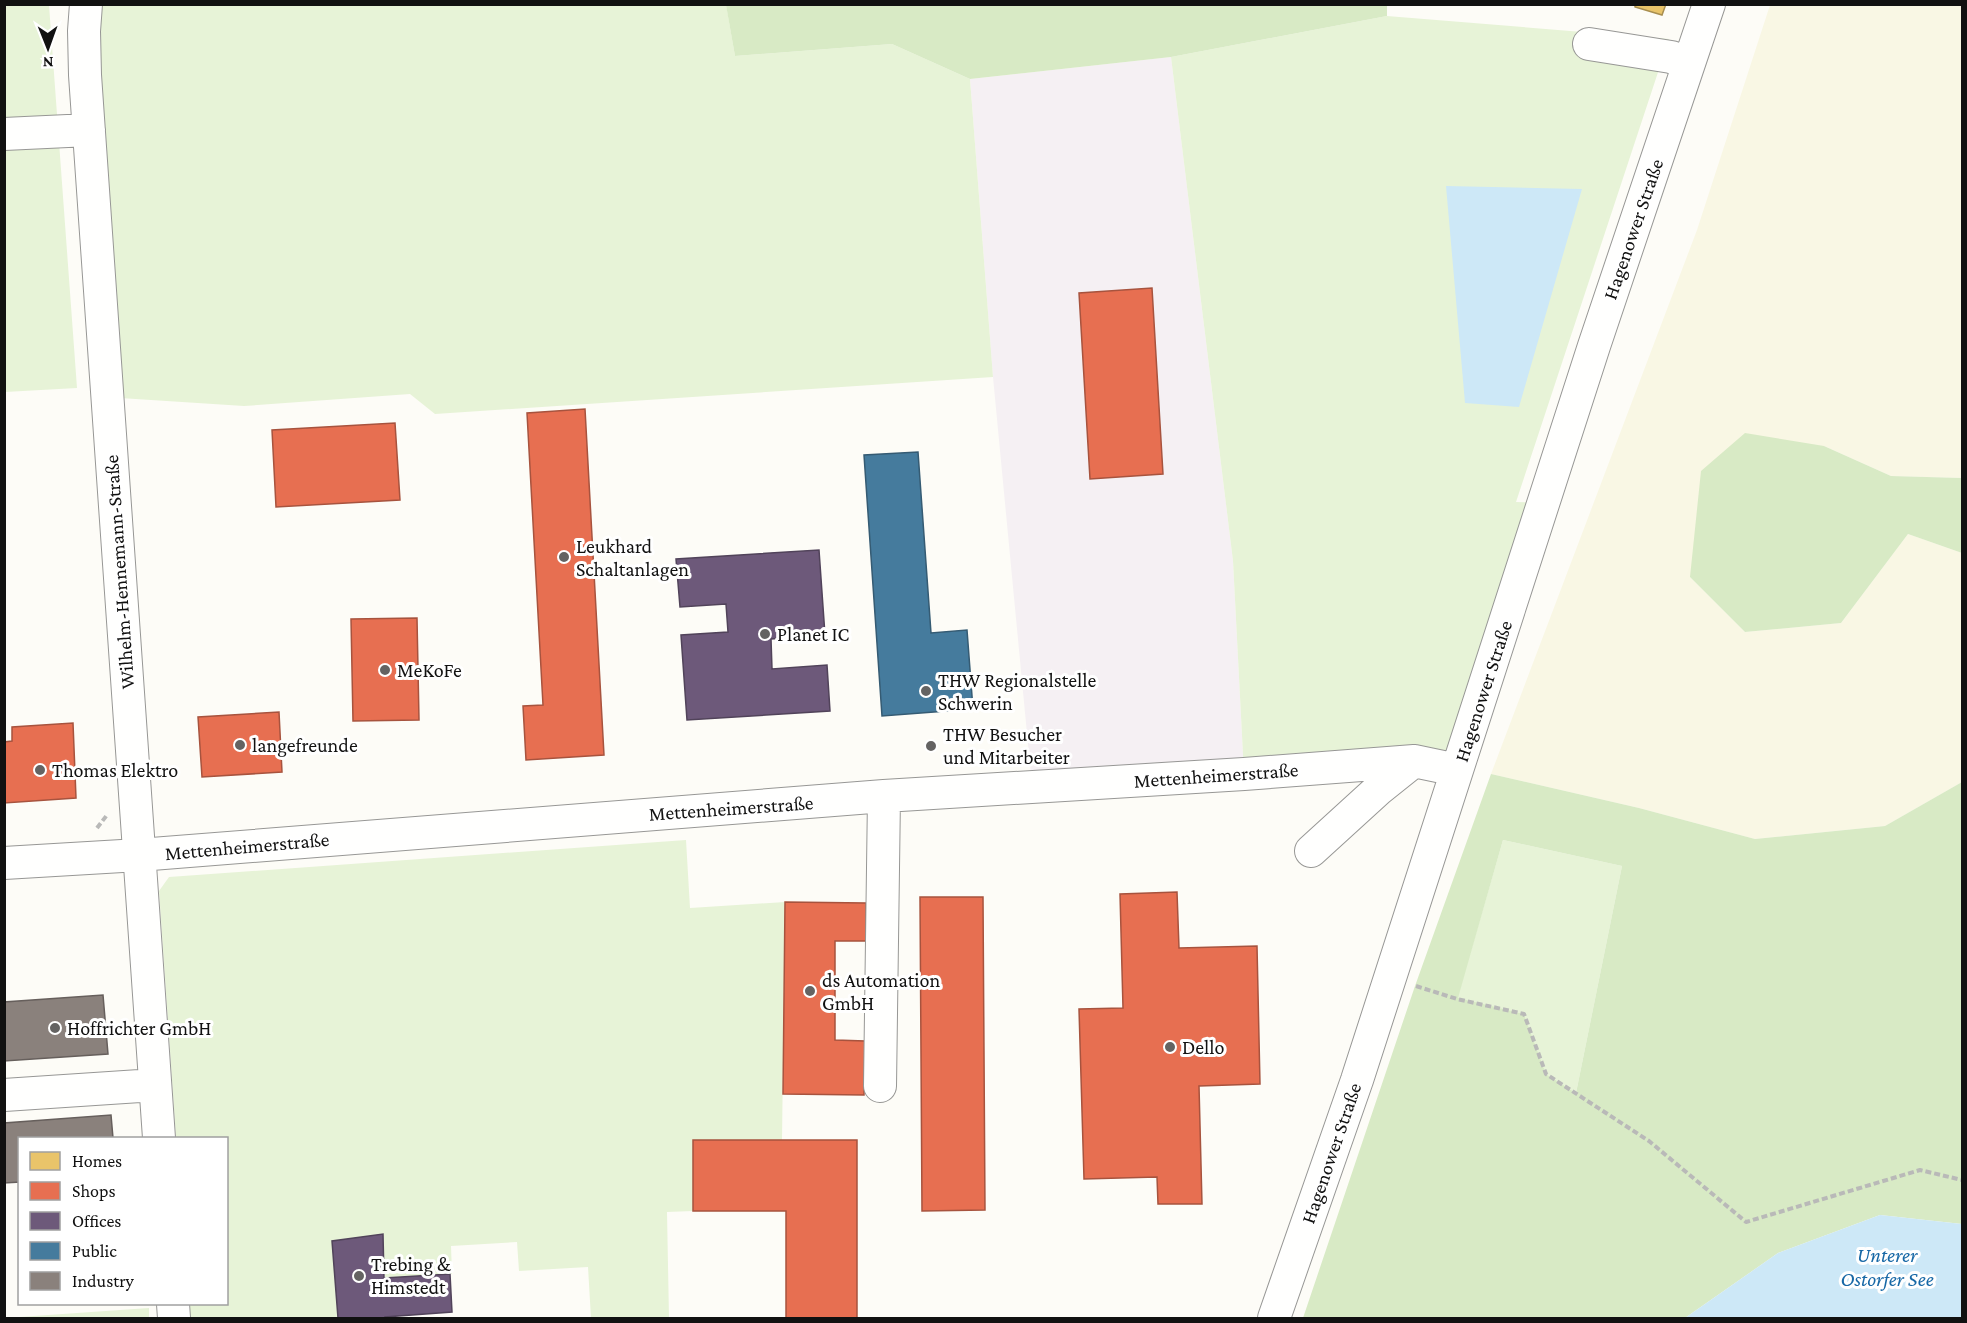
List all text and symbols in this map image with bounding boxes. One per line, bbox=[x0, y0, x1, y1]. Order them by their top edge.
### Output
north arrow bbox=[18, 18, 78, 78]
text: N bbox=[43, 54, 54, 71]
street label: Hagenower Straße bbox=[1599, 156, 1668, 303]
street label: Wilhelm-Hennemann-Straße bbox=[100, 454, 138, 690]
place label: Leukhard Schaltanlagen bbox=[576, 535, 689, 581]
marker: Leukhard Schaltanlagen bbox=[557, 550, 571, 564]
street label: Hagenower Straße bbox=[1450, 617, 1517, 765]
place label: Planet IC bbox=[777, 623, 850, 645]
marker: Planet IC bbox=[758, 627, 772, 641]
place label: MeKoFe bbox=[397, 659, 462, 681]
marker: MeKoFe bbox=[378, 663, 392, 677]
place label: THW Regionalstelle Schwerin bbox=[938, 669, 1096, 714]
marker: THW Regionalstelle Schwerin bbox=[919, 684, 933, 698]
place label: THW Besucher und Mitarbeiter bbox=[943, 723, 1070, 768]
place label: langefreunde bbox=[252, 734, 358, 757]
marker: langefreunde bbox=[233, 738, 247, 752]
marker: THW Besucher und Mitarbeiter bbox=[924, 739, 938, 753]
street label: Mettenheimerstraße bbox=[1133, 758, 1299, 792]
place label: Thomas Elektro bbox=[52, 759, 178, 781]
marker: Thomas Elektro bbox=[33, 763, 47, 777]
street label: Mettenheimerstraße bbox=[648, 791, 814, 825]
street label: Mettenheimerstraße bbox=[164, 828, 330, 864]
place label: ds Automation GmbH bbox=[822, 969, 940, 1014]
marker: ds Automation GmbH bbox=[803, 984, 817, 998]
place label: Hoffrichter GmbH bbox=[67, 1017, 211, 1039]
marker: Hoffrichter GmbH bbox=[48, 1021, 62, 1035]
place label: Dello bbox=[1182, 1036, 1225, 1058]
marker: Dello bbox=[1163, 1040, 1177, 1054]
street label: Hagenower Straße bbox=[1297, 1080, 1366, 1227]
legend bbox=[18, 1137, 228, 1305]
text: Homes bbox=[72, 1151, 122, 1171]
text: Shops bbox=[72, 1181, 116, 1201]
text: Offices bbox=[72, 1211, 121, 1231]
text: Public bbox=[72, 1241, 117, 1261]
water label: Unterer Ostorfer See bbox=[1840, 1243, 1934, 1291]
place label: Trebing & Himstedt bbox=[371, 1253, 452, 1298]
marker: Trebing & Himstedt bbox=[352, 1269, 366, 1283]
text: Industry bbox=[72, 1271, 135, 1291]

